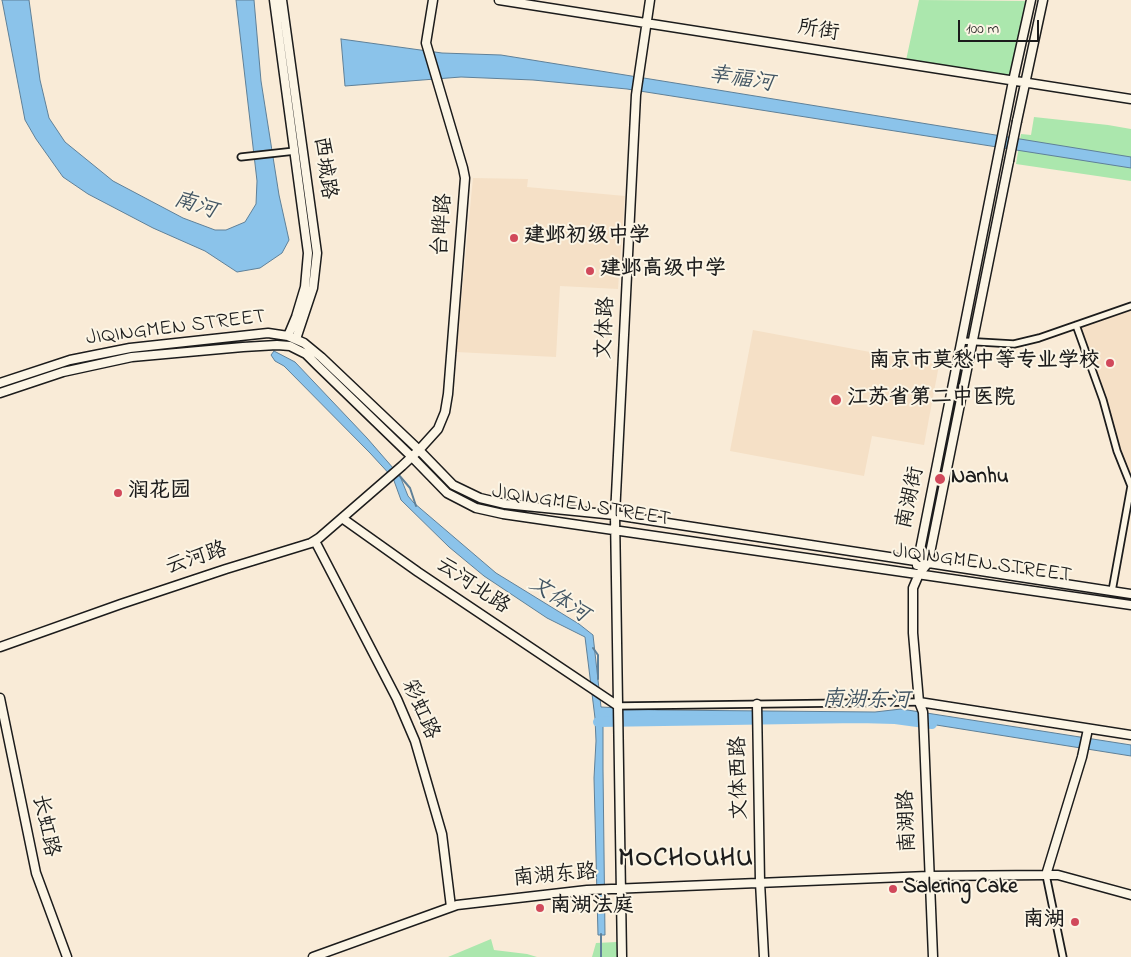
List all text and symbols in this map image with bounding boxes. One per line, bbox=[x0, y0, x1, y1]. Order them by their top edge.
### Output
scale bar bbox=[961, 10, 1042, 42]
street label: 所街 bbox=[795, 16, 841, 48]
text: 100 m bbox=[966, 18, 999, 40]
water label: 幸福河 bbox=[706, 63, 776, 99]
street label: 西城路 bbox=[306, 135, 340, 201]
water label: 南河 bbox=[170, 188, 220, 226]
street label: 台晔路 bbox=[429, 193, 459, 257]
place label: 建邺初级中学 bbox=[524, 225, 650, 251]
marker: 建邺初级中学 bbox=[508, 232, 520, 244]
place label: 建邺高级中学 bbox=[600, 258, 726, 284]
marker: 建邺高级中学 bbox=[584, 265, 596, 277]
street label: 文体路 bbox=[593, 296, 621, 360]
street label: JIQINGMEN STREET bbox=[85, 305, 267, 353]
place label: 南京市莫愁中等专业学校 bbox=[869, 350, 1100, 376]
marker: 南京市莫愁中等专业学校 bbox=[1104, 357, 1116, 369]
place label: 江苏省第二中医院 bbox=[847, 387, 1015, 413]
marker: 江苏省第二中医院 bbox=[829, 393, 843, 407]
street label: 南湖街 bbox=[893, 465, 931, 531]
place label: Nanhu bbox=[951, 466, 1009, 492]
marker: Nanhu bbox=[933, 472, 947, 486]
place label: 润花园 bbox=[128, 480, 191, 506]
street label: JIQINGMEN STREET bbox=[490, 480, 672, 534]
marker: 润花园 bbox=[112, 487, 124, 499]
street label: 云河路 bbox=[163, 538, 231, 582]
street label: JIQINGMEN STREET bbox=[891, 540, 1073, 590]
street label: 云河北路 bbox=[430, 553, 514, 621]
water label: 文体河 bbox=[523, 572, 593, 630]
street label: 彩虹路 bbox=[395, 676, 443, 744]
water label: 南湖东河 bbox=[822, 688, 910, 716]
street label: 文体西路 bbox=[728, 736, 754, 820]
street label: 南湖路 bbox=[895, 789, 923, 853]
street label: 长虹路 bbox=[25, 793, 63, 859]
district label: MOCHOUHU bbox=[617, 845, 755, 877]
street label: 南湖东路 bbox=[512, 861, 598, 893]
place label: Salering Cake bbox=[903, 876, 1018, 902]
marker: Salering Cake bbox=[887, 883, 899, 895]
place label: 南湖法庭 bbox=[550, 895, 634, 921]
marker: 南湖法庭 bbox=[534, 902, 546, 914]
place label: 南湖 bbox=[1023, 909, 1065, 935]
marker: 南湖 bbox=[1069, 916, 1081, 928]

